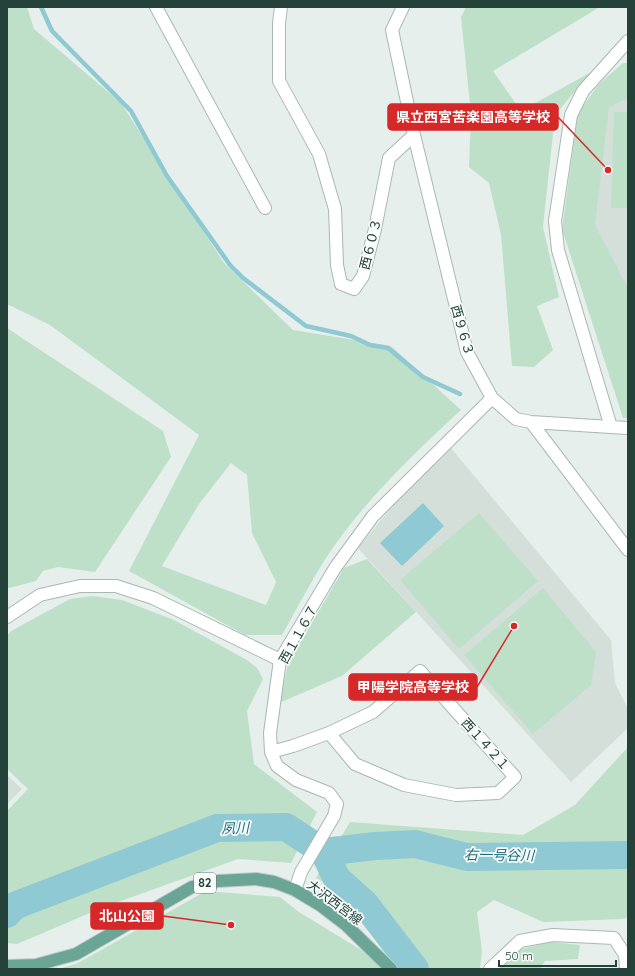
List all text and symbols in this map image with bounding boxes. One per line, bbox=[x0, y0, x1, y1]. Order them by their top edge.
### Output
callout: 県立西宮苦楽園高等学校 bbox=[388, 104, 558, 130]
text: 県立西宮苦楽園高等学校 bbox=[396, 108, 550, 126]
street label: 西６０３ bbox=[356, 217, 384, 271]
street label: 西９６３ bbox=[448, 303, 478, 357]
street label: 西１１６７ bbox=[275, 602, 321, 666]
callout: 甲陽学院高等学校 bbox=[349, 674, 477, 700]
text: 甲陽学院高等学校 bbox=[357, 678, 469, 696]
street label: 西１４２１ bbox=[458, 714, 514, 774]
water label: 夙川 bbox=[221, 818, 251, 837]
water label: 右一号谷川 bbox=[464, 845, 536, 865]
road number: 82 bbox=[194, 873, 216, 893]
street label: 大沢西宮線 bbox=[304, 876, 366, 928]
callout: 北山公園 bbox=[91, 903, 163, 929]
text: 北山公園 bbox=[99, 907, 155, 925]
scale bar bbox=[499, 942, 616, 968]
text: 50 m bbox=[505, 948, 533, 963]

